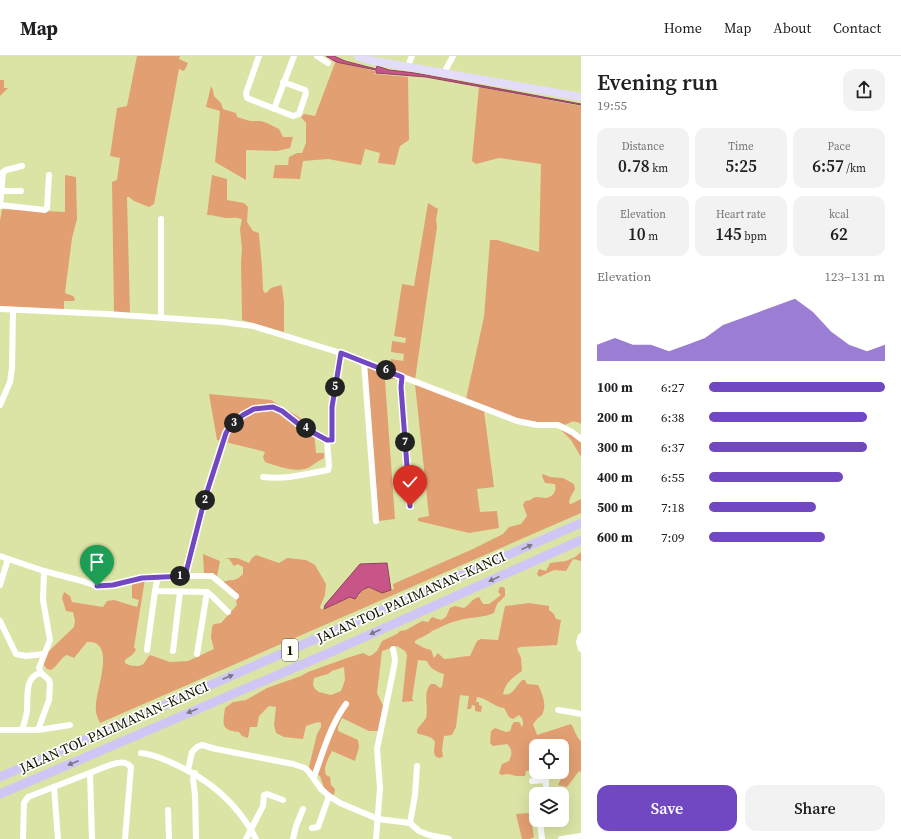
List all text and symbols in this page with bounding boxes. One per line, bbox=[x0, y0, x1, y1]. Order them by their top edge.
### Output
text: Map bbox=[20, 15, 58, 41]
text: Home bbox=[664, 18, 702, 38]
text: Map bbox=[724, 18, 751, 38]
text: About bbox=[773, 18, 811, 38]
text: Contact bbox=[833, 18, 881, 38]
text: Evening run bbox=[597, 67, 718, 97]
button: share bbox=[843, 69, 885, 111]
text: 19:55 bbox=[597, 97, 627, 114]
text: Distance bbox=[622, 139, 664, 154]
text: Time bbox=[728, 139, 754, 154]
text: Pace bbox=[827, 139, 851, 154]
text: 0.78 bbox=[618, 154, 650, 178]
text: 5:25 bbox=[725, 154, 757, 178]
text: 6:57 bbox=[812, 154, 844, 178]
text: km bbox=[650, 161, 668, 176]
text: /km bbox=[844, 161, 866, 176]
text: Elevation bbox=[620, 207, 666, 222]
text: Heart rate bbox=[716, 207, 766, 222]
text: kcal bbox=[829, 207, 849, 222]
text: 10 bbox=[628, 222, 646, 246]
text: 145 bbox=[715, 222, 742, 246]
text: 62 bbox=[830, 222, 848, 246]
text: m bbox=[646, 229, 658, 244]
text: bpm bbox=[742, 229, 767, 244]
text: Elevation bbox=[597, 268, 651, 285]
text: 123–131 m bbox=[825, 268, 885, 285]
pin: 6 bbox=[376, 360, 396, 380]
text: 6 bbox=[383, 362, 389, 377]
pin: 5 bbox=[325, 377, 345, 397]
text: 5 bbox=[332, 379, 338, 394]
text: 100 m bbox=[597, 379, 633, 396]
text: 6:27 bbox=[661, 379, 684, 396]
text: 200 m bbox=[597, 409, 633, 426]
text: 6:38 bbox=[661, 409, 684, 426]
pin: 3 bbox=[224, 413, 244, 433]
text: 3 bbox=[231, 415, 237, 430]
pin: 4 bbox=[296, 418, 316, 438]
text: 4 bbox=[303, 420, 309, 435]
pin: 7 bbox=[395, 432, 415, 452]
text: 7 bbox=[402, 434, 408, 449]
text: 300 m bbox=[597, 439, 633, 456]
text: 6:37 bbox=[661, 439, 684, 456]
pin bbox=[393, 465, 427, 506]
text: 400 m bbox=[597, 469, 633, 486]
text: 6:55 bbox=[661, 469, 684, 486]
icon: check bbox=[399, 471, 421, 493]
pin: 2 bbox=[195, 490, 215, 510]
text: 2 bbox=[202, 492, 208, 507]
text: 500 m bbox=[597, 499, 633, 516]
text: 7:18 bbox=[661, 499, 684, 516]
text: 600 m bbox=[597, 529, 633, 546]
text: 7:09 bbox=[661, 529, 684, 546]
one-way arrow bbox=[521, 543, 533, 550]
pin bbox=[80, 545, 114, 586]
street label: JALAN TOL PALIMANAN–KANCI bbox=[313, 546, 509, 648]
icon: arrive bbox=[86, 551, 108, 573]
pin: 1 bbox=[170, 566, 190, 586]
text: 1 bbox=[177, 568, 183, 583]
one-way arrow bbox=[489, 576, 500, 582]
one-way arrow bbox=[370, 629, 381, 635]
road number: 1 bbox=[282, 639, 298, 661]
one-way arrow bbox=[222, 674, 234, 680]
street label: JALAN TOL PALIMANAN–KANCI bbox=[16, 676, 212, 778]
one-way arrow bbox=[186, 708, 198, 715]
map controls bbox=[529, 739, 569, 827]
button: locate bbox=[529, 739, 569, 779]
one-way arrow bbox=[66, 760, 78, 766]
button: Save bbox=[597, 785, 737, 831]
button: Share bbox=[745, 785, 885, 831]
button: layers bbox=[529, 787, 569, 827]

